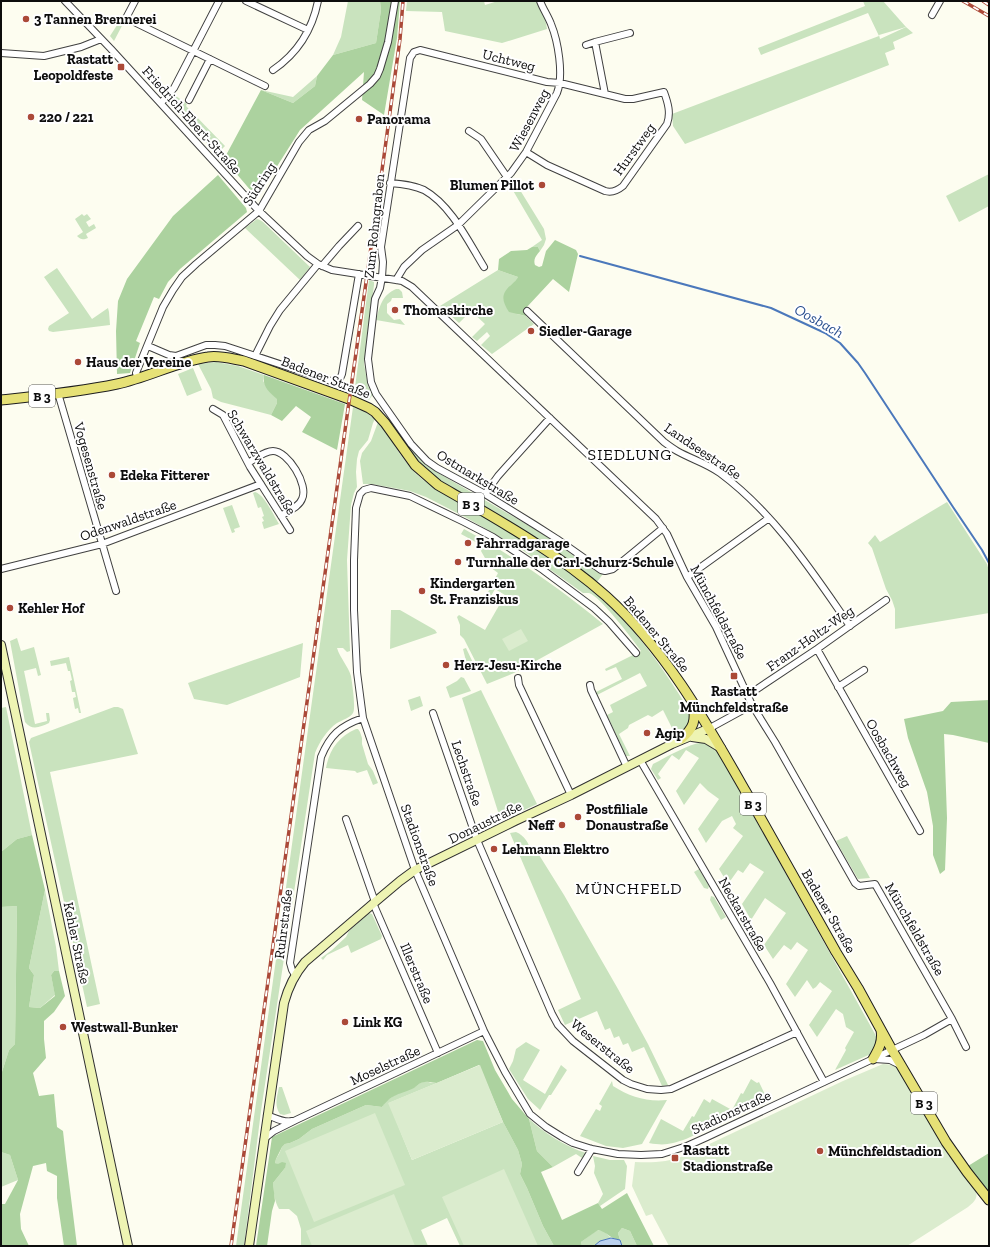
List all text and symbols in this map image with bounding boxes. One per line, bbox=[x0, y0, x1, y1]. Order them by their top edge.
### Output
place label: 3 Tannen Brennerei bbox=[34, 11, 157, 28]
marker: 3 Tannen Brennerei bbox=[21, 14, 31, 24]
street label: Uchtweg bbox=[481, 46, 537, 75]
place label: Rastatt Leopoldfeste bbox=[34, 51, 113, 84]
marker: Rastatt Leopoldfeste bbox=[116, 62, 126, 72]
street label: Friedrich-Ebert-Straße bbox=[139, 63, 245, 178]
street label: Wiesenweg bbox=[506, 86, 553, 155]
place label: 220 / 221 bbox=[39, 109, 94, 126]
place label: Panorama bbox=[367, 111, 431, 128]
marker: 220 / 221 bbox=[26, 112, 36, 122]
marker: Panorama bbox=[354, 114, 364, 124]
street label: Hurstweg bbox=[610, 120, 659, 179]
street label: Südring bbox=[239, 159, 280, 209]
street label: Zum Rohngraben bbox=[361, 173, 388, 279]
place label: Blumen Pillot bbox=[450, 177, 534, 194]
marker: Blumen Pillot bbox=[537, 180, 547, 190]
water label: Oosbach bbox=[791, 300, 847, 342]
place label: Thomaskirche bbox=[403, 302, 493, 319]
marker: Thomaskirche bbox=[390, 305, 400, 315]
place label: Siedler-Garage bbox=[539, 323, 632, 340]
marker: Siedler-Garage bbox=[526, 326, 536, 336]
street label: Badener Straße bbox=[279, 353, 373, 402]
place label: Haus der Vereine bbox=[86, 354, 191, 371]
marker: Haus der Vereine bbox=[73, 357, 83, 367]
road number: B 3 bbox=[29, 385, 55, 407]
street label: Schwarzwaldstraße bbox=[223, 406, 300, 518]
street label: Landseestraße bbox=[661, 419, 745, 484]
street label: Vogesenstraße bbox=[70, 420, 111, 512]
district label: SIEDLUNG bbox=[588, 445, 672, 464]
street label: Ostmarkstraße bbox=[433, 446, 522, 509]
place label: Edeka Fitterer bbox=[120, 467, 210, 484]
marker: Edeka Fitterer bbox=[107, 470, 117, 480]
road number: B 3 bbox=[458, 493, 484, 515]
street label: Odenwaldstraße bbox=[78, 496, 179, 545]
place label: Fahrradgarage bbox=[476, 535, 570, 552]
marker: Fahrradgarage bbox=[463, 538, 473, 548]
place label: Turnhalle der Carl-Schurz-Schule bbox=[466, 554, 674, 571]
marker: Turnhalle der Carl-Schurz-Schule bbox=[453, 557, 463, 567]
street label: Münchfeldstraße bbox=[687, 562, 751, 663]
place label: Kindergarten St. Franziskus bbox=[430, 575, 519, 608]
marker: Kindergarten St. Franziskus bbox=[417, 586, 427, 596]
street label: Badener Straße bbox=[620, 593, 694, 676]
place label: Kehler Hof bbox=[18, 600, 85, 617]
street label: Franz-Holtz-Weg bbox=[763, 602, 858, 675]
marker: Kehler Hof bbox=[5, 603, 15, 613]
place label: Herz-Jesu-Kirche bbox=[454, 657, 562, 674]
marker: Herz-Jesu-Kirche bbox=[441, 660, 451, 670]
marker: Rastatt Münchfeldstraße bbox=[729, 671, 739, 681]
place label: Rastatt Münchfeldstraße bbox=[680, 683, 789, 716]
street label: Oosbachweg bbox=[862, 716, 915, 791]
place label: Agip bbox=[655, 725, 685, 742]
marker: Agip bbox=[642, 728, 652, 738]
street label: Lechstraße bbox=[447, 738, 486, 809]
road number: B 3 bbox=[740, 793, 766, 815]
street label: Donaustraße bbox=[446, 797, 525, 847]
place label: Postfiliale Donaustraße bbox=[586, 801, 669, 834]
street label: Stadionstraße bbox=[397, 802, 442, 889]
marker: Postfiliale Donaustraße bbox=[573, 812, 583, 822]
place label: Neff bbox=[528, 817, 556, 834]
marker: Neff bbox=[557, 820, 567, 830]
place label: Lehmann Elektro bbox=[502, 841, 610, 858]
marker: Lehmann Elektro bbox=[489, 844, 499, 854]
street label: Badener Straße bbox=[798, 866, 860, 957]
street label: Neckarstraße bbox=[715, 874, 771, 955]
district label: MÜNCHFELD bbox=[576, 879, 682, 898]
street label: Münchfeldstraße bbox=[881, 880, 948, 979]
street label: Ruhrstraße bbox=[271, 888, 296, 960]
street label: Kehler Straße bbox=[60, 901, 94, 986]
street label: Illerstraße bbox=[396, 940, 437, 1006]
place label: Link KG bbox=[353, 1014, 403, 1031]
street label: Weserstraße bbox=[567, 1015, 638, 1078]
marker: Link KG bbox=[340, 1017, 350, 1027]
place label: Westwall-Bunker bbox=[71, 1019, 178, 1036]
marker: Westwall-Bunker bbox=[58, 1022, 68, 1032]
street label: Moselstraße bbox=[347, 1042, 423, 1089]
street label: Stadionstraße bbox=[689, 1086, 774, 1138]
road number: B 3 bbox=[911, 1092, 937, 1114]
place label: Rastatt Stadionstraße bbox=[683, 1142, 773, 1175]
place label: Münchfeldstadion bbox=[828, 1143, 943, 1160]
marker: Münchfeldstadion bbox=[815, 1146, 825, 1156]
marker: Rastatt Stadionstraße bbox=[670, 1153, 680, 1163]

